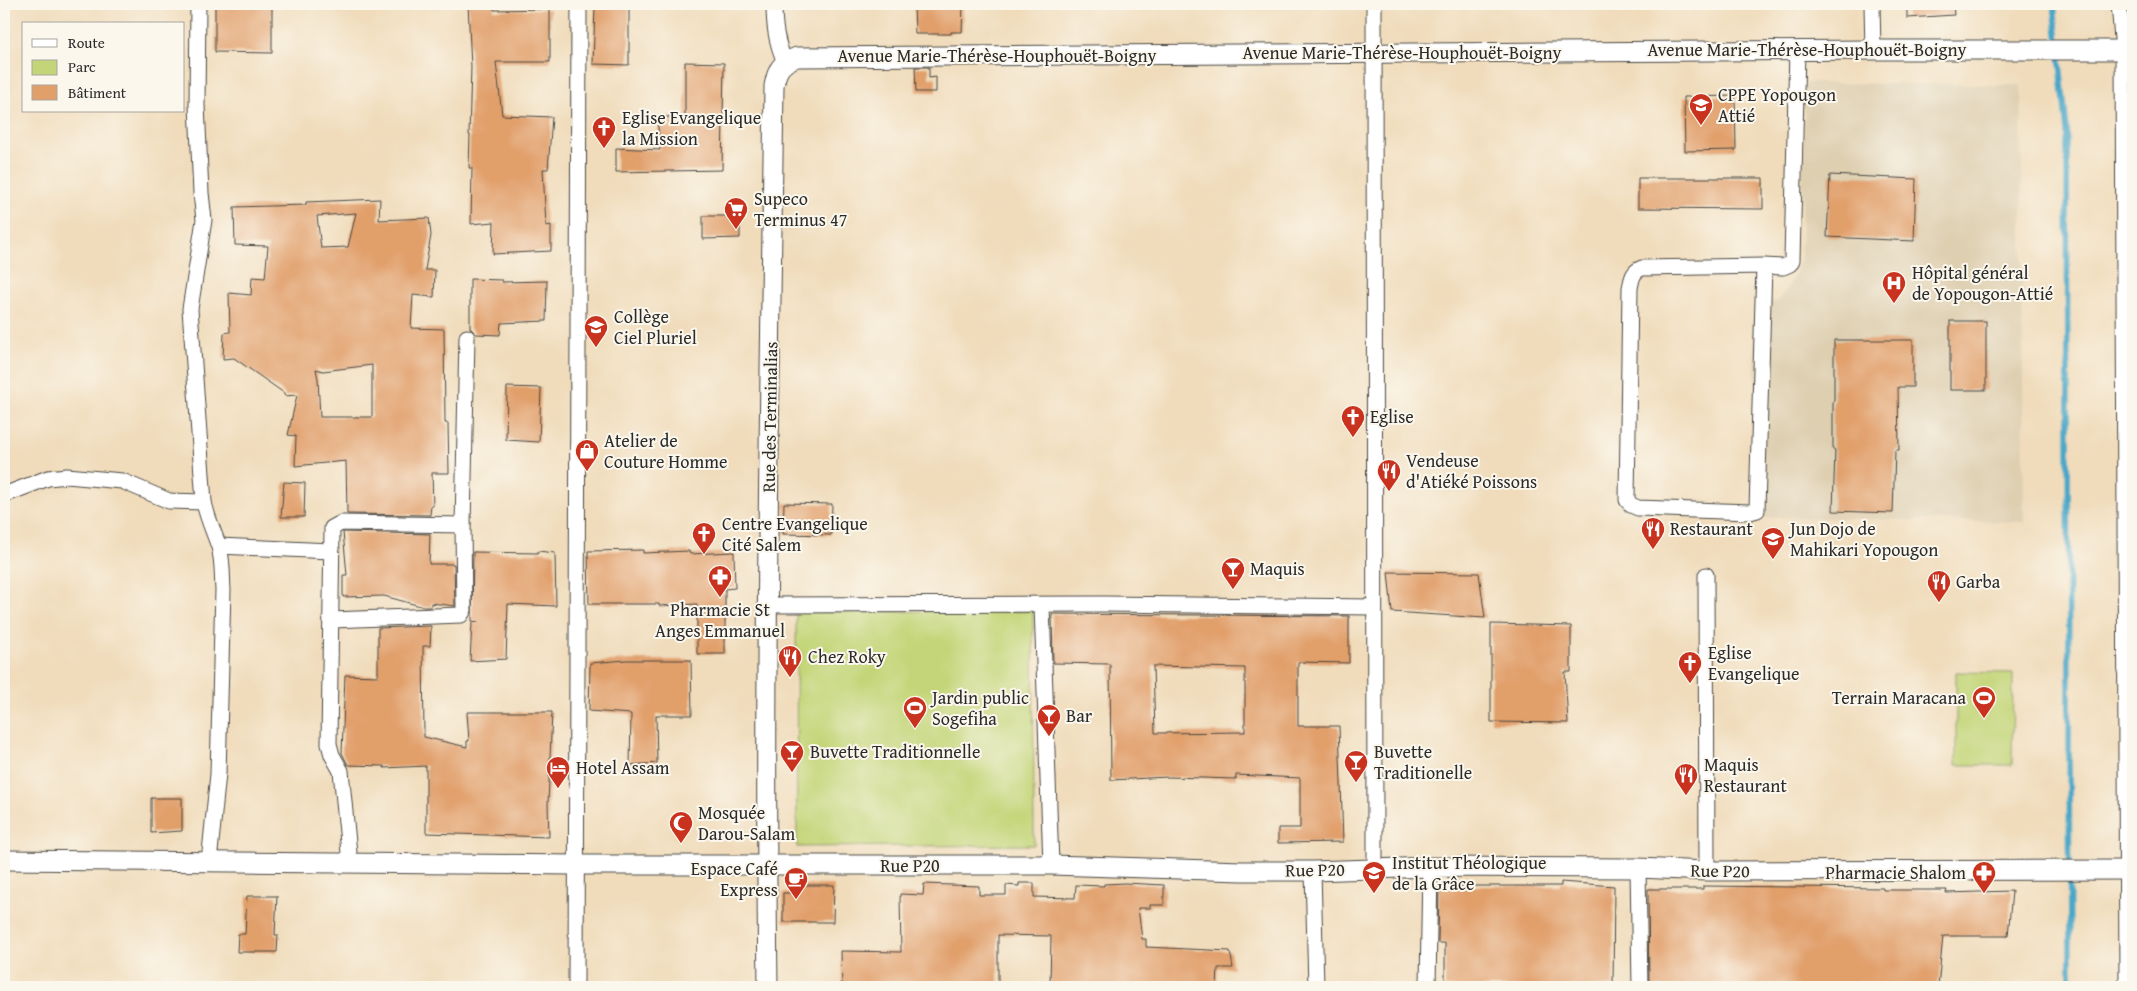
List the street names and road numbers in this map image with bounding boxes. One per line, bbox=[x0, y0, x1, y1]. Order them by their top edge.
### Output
street label: Avenue Marie-Thérèse-Houphouët-Boigny bbox=[1648, 36, 1967, 63]
street label: Avenue Marie-Thérèse-Houphouët-Boigny bbox=[1243, 39, 1562, 66]
street label: Avenue Marie-Thérèse-Houphouët-Boigny bbox=[838, 42, 1157, 69]
street label: Rue des Terminalias bbox=[755, 341, 784, 493]
street label: Rue P20 bbox=[880, 852, 940, 879]
street label: Rue P20 bbox=[1285, 855, 1345, 884]
street label: Rue P20 bbox=[1690, 856, 1750, 885]

